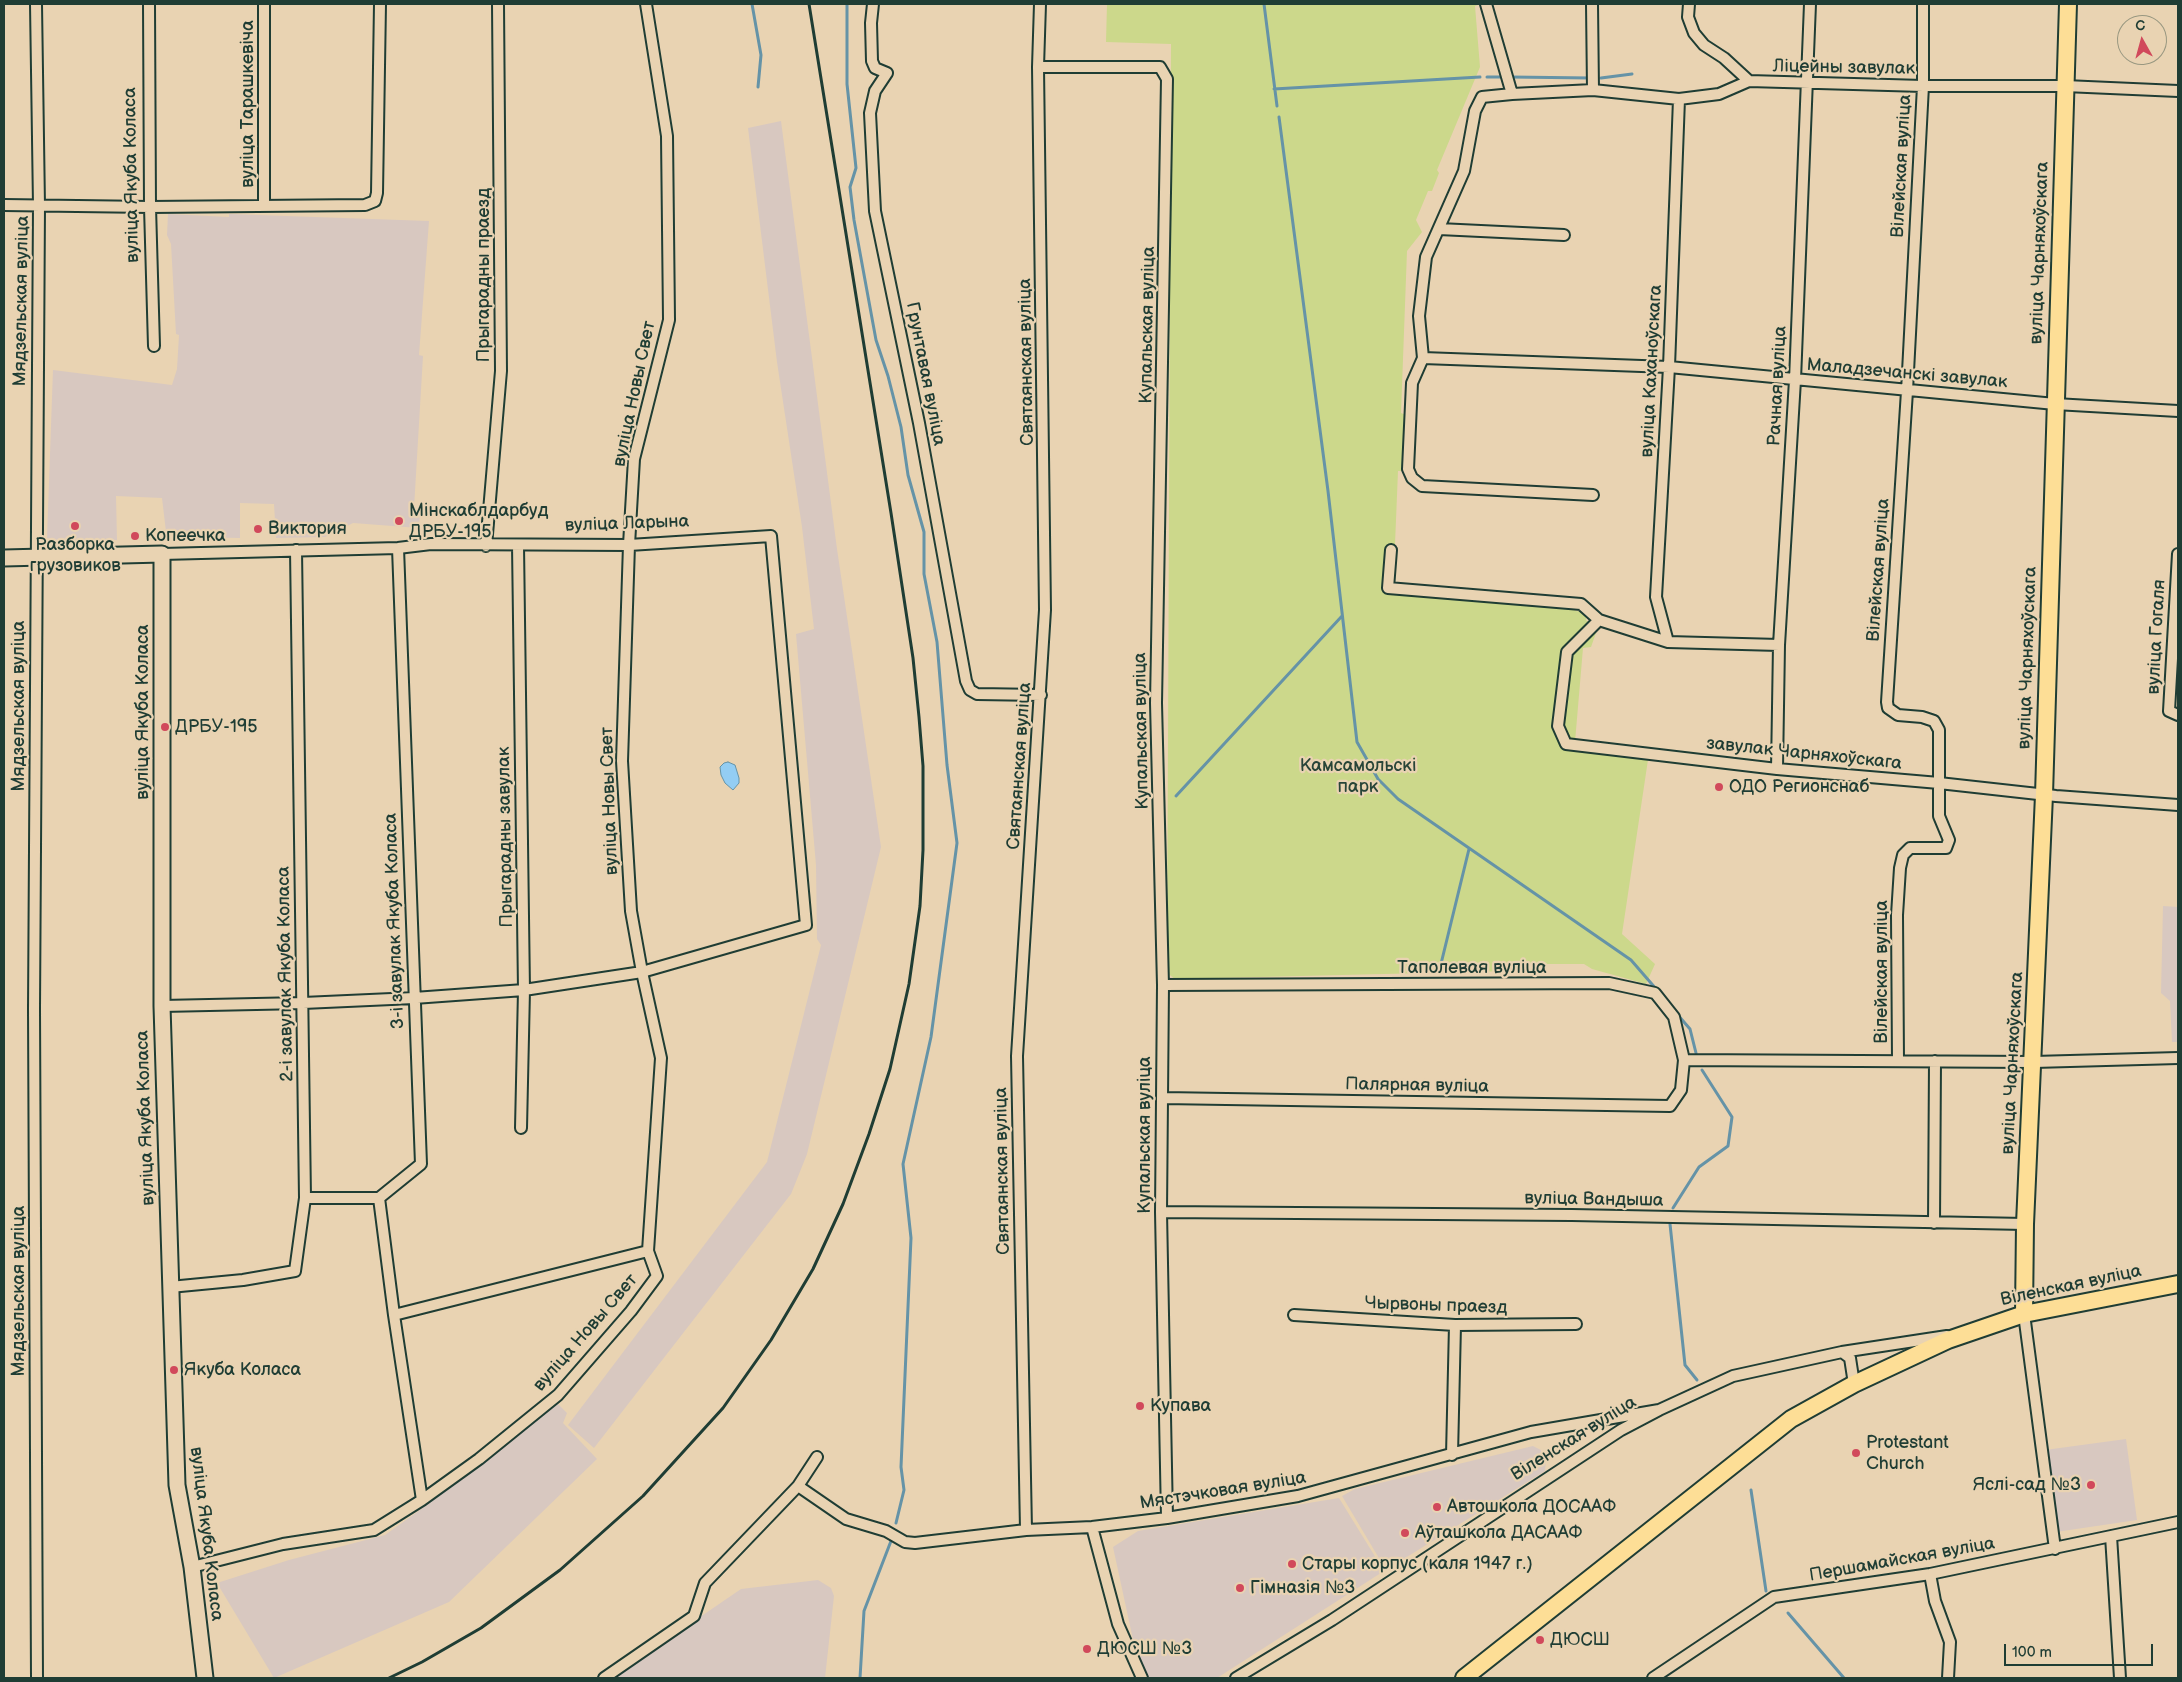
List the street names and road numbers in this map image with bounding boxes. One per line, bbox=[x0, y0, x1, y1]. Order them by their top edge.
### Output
street label: вуліца Тарашкевіча bbox=[237, 20, 259, 188]
street label: Ліцейны завулак bbox=[1773, 56, 1915, 80]
street label: вуліца Якуба Коласа bbox=[120, 87, 144, 263]
street label: Вілейская вуліца bbox=[1887, 94, 1917, 238]
street label: вуліца Чарняхоўскага bbox=[2026, 161, 2054, 345]
street label: Прыгарадны праезд bbox=[473, 188, 495, 362]
street label: Мядзельская вуліца bbox=[10, 215, 34, 387]
street label: Купальская вуліца bbox=[1136, 246, 1160, 404]
street label: Святаянская вуліца bbox=[1015, 278, 1039, 446]
street label: вуліца Каханоўскага bbox=[1637, 284, 1667, 458]
street label: Грунтавая вуліца bbox=[900, 300, 950, 448]
street label: вуліца Новы Свет bbox=[609, 319, 661, 469]
street label: Рачная вуліца bbox=[1764, 325, 1792, 447]
street label: Маладзечанскі завулак bbox=[1806, 354, 2008, 394]
street label: Вілейская вуліца bbox=[1863, 498, 1895, 642]
street label: вуліца Ларына bbox=[564, 511, 690, 537]
street label: вуліца Чарняхоўскага bbox=[2014, 566, 2042, 750]
street label: вуліца Гогаля bbox=[2143, 579, 2171, 695]
street label: Мядзельская вуліца bbox=[8, 621, 30, 791]
street label: вуліца Якуба Коласа bbox=[132, 624, 154, 800]
street label: Купальская вуліца bbox=[1130, 652, 1154, 810]
street label: Святаянская вуліца bbox=[1003, 682, 1037, 850]
street label: вуліца Новы Свет bbox=[597, 726, 623, 876]
street label: завулак Чарняхоўскага bbox=[1705, 733, 1903, 775]
street label: Прыгарадны завулак bbox=[494, 746, 518, 928]
street label: 3-і завулак Якуба Коласа bbox=[380, 813, 410, 1029]
street label: 2-і завулак Якуба Коласа bbox=[273, 866, 299, 1082]
street label: Вілейская вуліца bbox=[1871, 900, 1893, 1044]
street label: Таполевая вуліца bbox=[1397, 957, 1547, 979]
street label: вуліца Чарняхоўскага bbox=[1997, 971, 2029, 1155]
street label: вуліца Якуба Коласа bbox=[132, 1030, 160, 1206]
street label: Купальская вуліца bbox=[1134, 1056, 1156, 1214]
street label: Палярная вуліца bbox=[1345, 1074, 1489, 1098]
street label: Святаянская вуліца bbox=[991, 1087, 1015, 1255]
street label: вуліца Вандыша bbox=[1524, 1188, 1664, 1212]
street label: Мядзельская вуліца bbox=[8, 1206, 30, 1376]
street label: Віленская вуліца bbox=[1999, 1261, 2143, 1311]
street label: вуліца Новы Свет bbox=[529, 1270, 643, 1396]
street label: Чырвоны праезд bbox=[1364, 1293, 1508, 1319]
street label: Віленская вуліца bbox=[1507, 1392, 1641, 1486]
street label: вуліца Якуба Коласа bbox=[185, 1446, 227, 1622]
street label: Мястэчковая вуліца bbox=[1138, 1467, 1308, 1515]
street label: Першамайская вуліца bbox=[1807, 1533, 1997, 1587]

